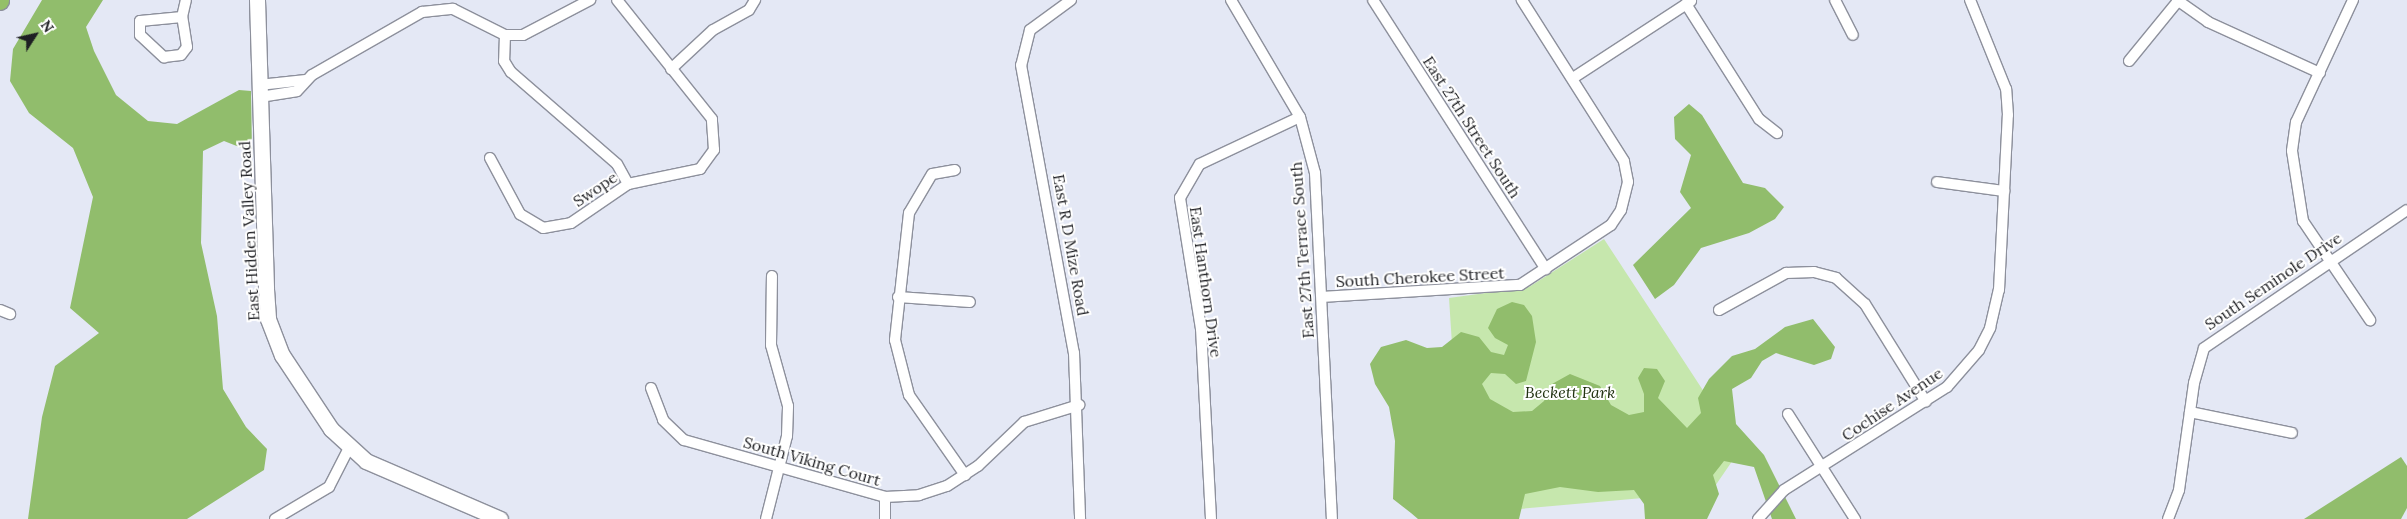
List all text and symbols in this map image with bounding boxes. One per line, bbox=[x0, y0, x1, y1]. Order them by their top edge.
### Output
north arrow bbox=[10, 10, 60, 60]
text: N bbox=[37, 17, 58, 36]
street label: East 27th Street South bbox=[1419, 52, 1525, 202]
street label: East Hidden Valley Road bbox=[235, 141, 263, 321]
street label: East 27th Terrace South bbox=[1286, 161, 1318, 339]
street label: Swope bbox=[569, 167, 621, 211]
street label: East R D Mize Road bbox=[1049, 173, 1093, 317]
street label: East Hanthorn Drive bbox=[1186, 205, 1226, 359]
street label: South Seminole Drive bbox=[2201, 228, 2345, 334]
street label: South Cherokee Street bbox=[1335, 263, 1505, 291]
street label: Cochise Avenue bbox=[1838, 363, 1946, 445]
park label: Beckett Park bbox=[1525, 382, 1615, 402]
street label: South Viking Court bbox=[741, 432, 883, 490]

